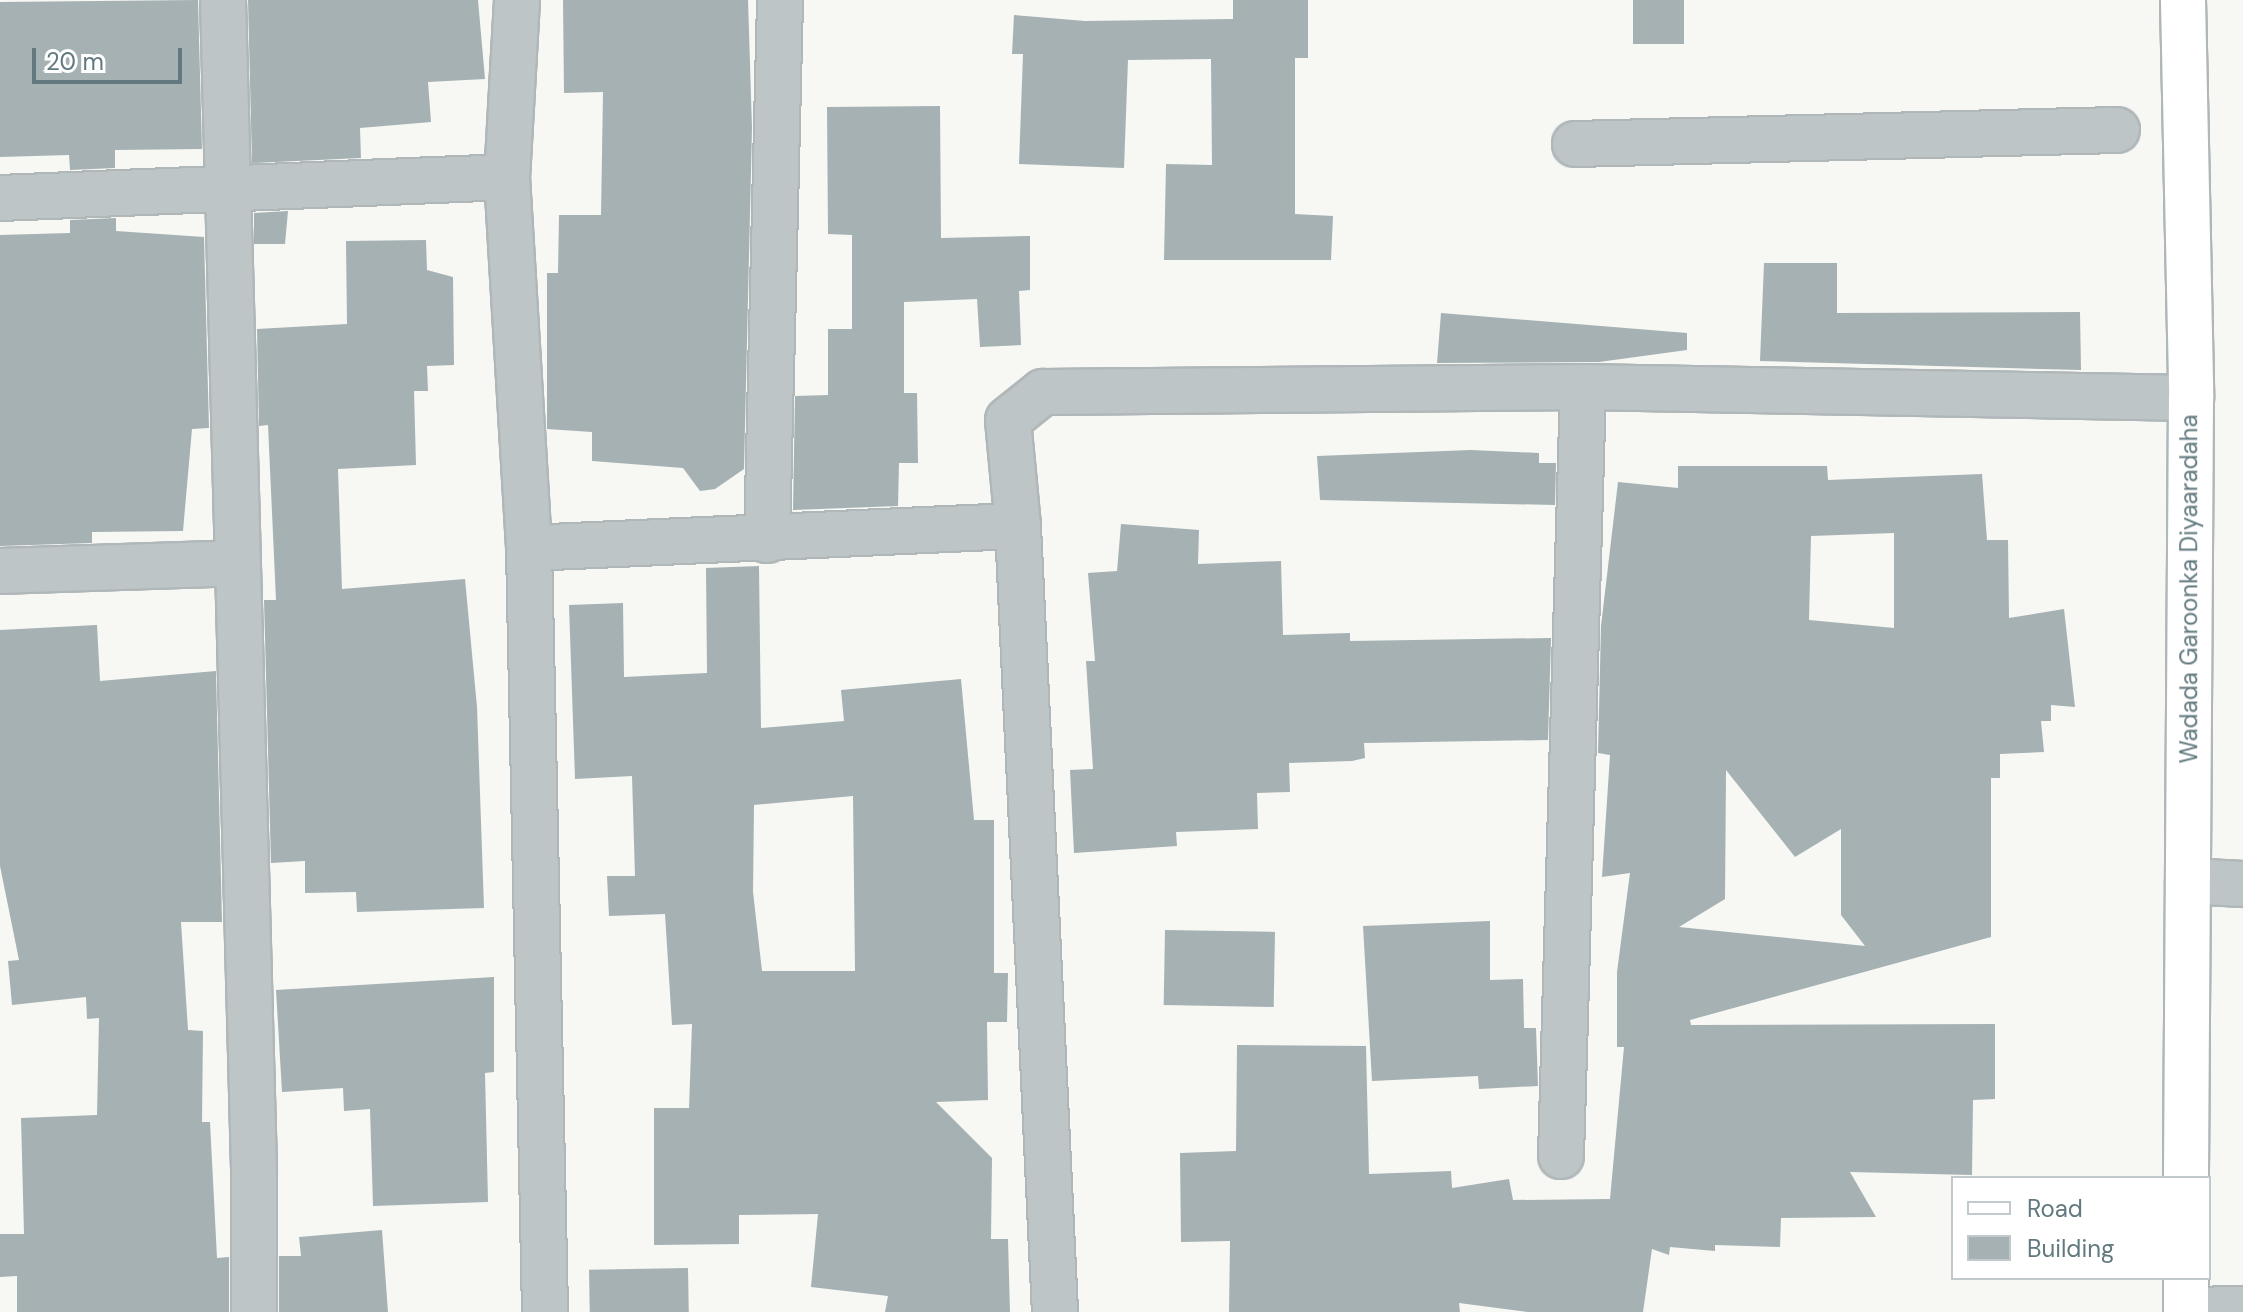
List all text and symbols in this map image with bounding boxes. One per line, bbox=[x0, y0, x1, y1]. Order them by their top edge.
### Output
scale bar bbox=[36, 32, 186, 82]
text: 20 m bbox=[46, 46, 104, 77]
street label: Wadada Garoonka Diyaaradaha bbox=[2175, 415, 2203, 763]
legend bbox=[1951, 1176, 2211, 1280]
text: Road bbox=[2027, 1193, 2083, 1224]
text: Building bbox=[2027, 1233, 2114, 1264]

